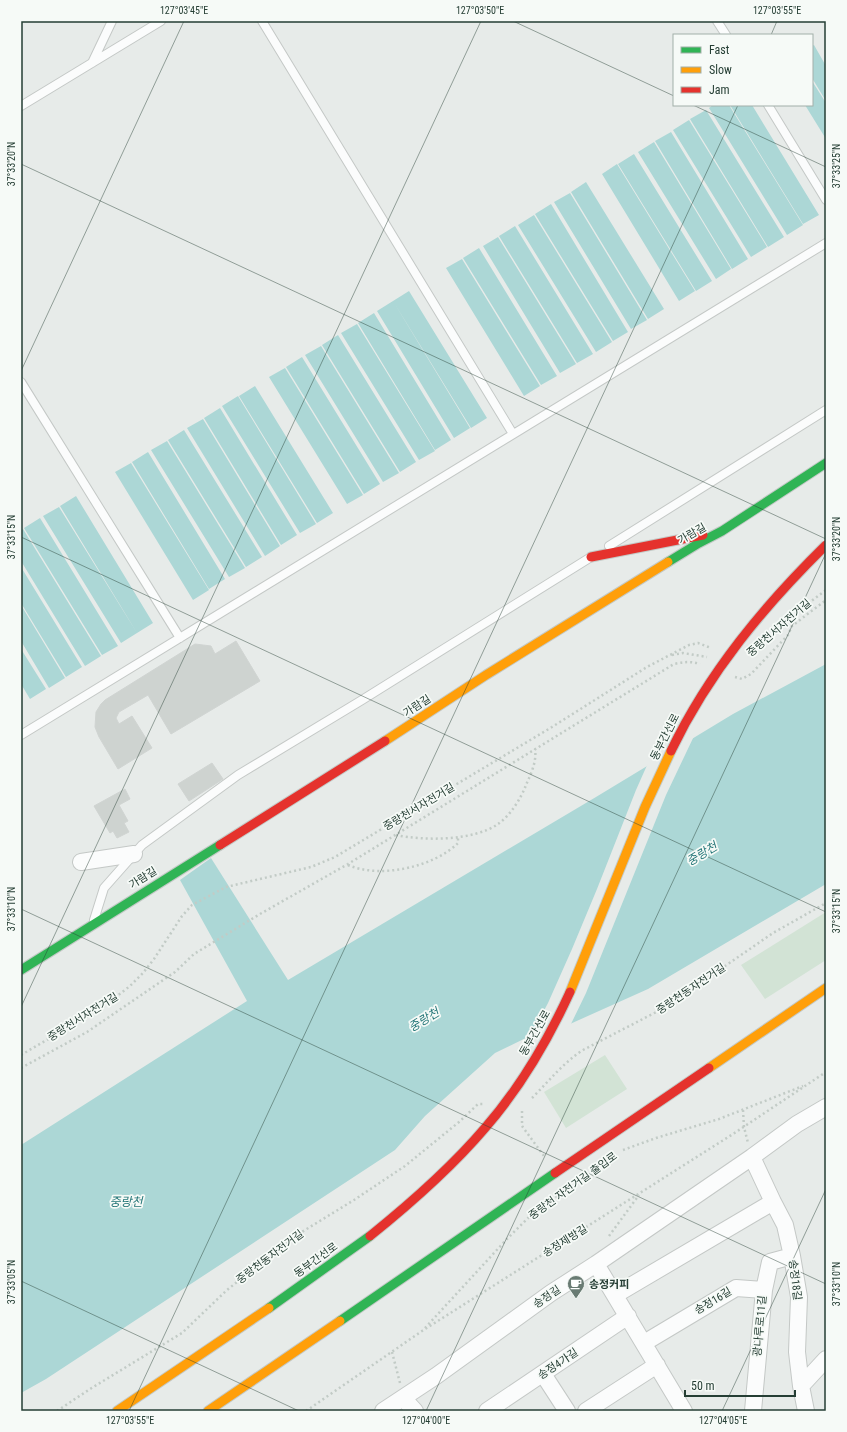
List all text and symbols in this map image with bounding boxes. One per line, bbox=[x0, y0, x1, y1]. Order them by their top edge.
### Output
text: 127°03'45"E bbox=[160, 5, 208, 16]
text: 127°03'50"E bbox=[456, 5, 504, 16]
text: 127°03'55"E bbox=[753, 5, 801, 16]
legend bbox=[673, 34, 813, 106]
text: Fast bbox=[709, 43, 730, 57]
text: Slow bbox=[709, 63, 732, 77]
text: Jam bbox=[709, 83, 730, 97]
text: 37°33'20"N bbox=[6, 142, 17, 186]
text: 37°33'25"N bbox=[831, 144, 842, 188]
text: 37°33'15"N bbox=[6, 515, 17, 559]
text: 37°33'20"N bbox=[831, 517, 842, 561]
street label: 가람길 bbox=[676, 521, 708, 547]
street label: 중랑천서자전거길 bbox=[744, 597, 814, 659]
street label: 가람길 bbox=[401, 692, 433, 720]
street label: 동부간선로 bbox=[648, 712, 682, 762]
street label: 중랑천서자전거길 bbox=[381, 781, 457, 833]
water label: 중랑천 bbox=[684, 838, 721, 869]
street label: 가람길 bbox=[127, 864, 159, 892]
text: 37°33'10"N bbox=[6, 887, 17, 931]
text: 37°33'15"N bbox=[831, 889, 842, 933]
street label: 중랑천동자전거길 bbox=[654, 961, 728, 1017]
street label: 중랑천서자전거길 bbox=[45, 990, 121, 1044]
water label: 중랑천 bbox=[406, 1004, 443, 1035]
street label: 동부간선로 bbox=[517, 1008, 553, 1058]
street label: 중랑천 자전거길 출입로 bbox=[526, 1150, 620, 1222]
water label: 중랑천 bbox=[109, 1195, 145, 1209]
street label: 송정제방길 bbox=[540, 1222, 590, 1260]
street label: 중랑천동자전거길 bbox=[234, 1227, 306, 1287]
street label: 동부간선로 bbox=[292, 1240, 340, 1280]
street label: 송정18길 bbox=[786, 1259, 804, 1301]
text: 37°33'05"N bbox=[6, 1260, 17, 1304]
text: 37°33'10"N bbox=[831, 1262, 842, 1306]
cafe icon: 송정커피 bbox=[566, 1274, 586, 1299]
place label: 송정커피 bbox=[589, 1278, 629, 1291]
street label: 송정길 bbox=[531, 1283, 563, 1311]
street label: 송정16길 bbox=[692, 1285, 734, 1317]
street label: 광나루로11길 bbox=[751, 1295, 769, 1357]
street label: 송정4가길 bbox=[535, 1346, 581, 1382]
scale bar bbox=[685, 1372, 795, 1398]
text: 50 m bbox=[691, 1379, 715, 1393]
text: 127°03'55"E bbox=[106, 1415, 154, 1426]
text: 127°04'00"E bbox=[402, 1415, 450, 1426]
text: 127°04'05"E bbox=[699, 1415, 747, 1426]

